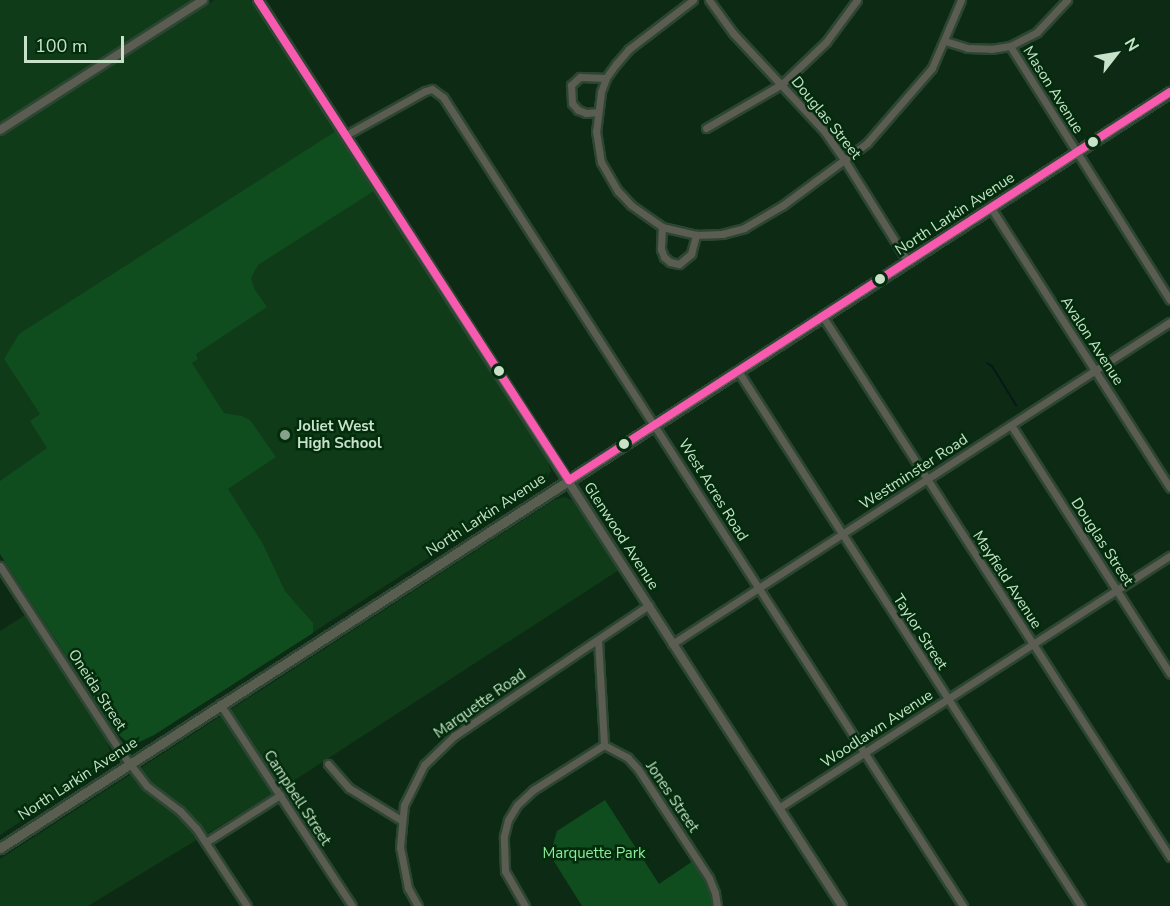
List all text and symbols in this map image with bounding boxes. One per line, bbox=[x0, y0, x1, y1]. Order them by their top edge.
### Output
scale bar bbox=[27, 24, 128, 62]
north arrow bbox=[1086, 24, 1146, 84]
text: 100 m bbox=[35, 34, 87, 58]
text: N bbox=[1119, 34, 1144, 56]
street label: Mason Avenue bbox=[1019, 43, 1087, 137]
street label: Douglas Street bbox=[787, 73, 865, 163]
unlabelled marker bbox=[1087, 136, 1099, 148]
street label: North Larkin Avenue bbox=[892, 169, 1018, 259]
unlabelled marker bbox=[874, 273, 886, 285]
street label: Avalon Avenue bbox=[1057, 293, 1127, 389]
unlabelled marker bbox=[493, 365, 505, 377]
place label: Joliet West High School bbox=[297, 417, 382, 452]
marker: Joliet West High School bbox=[278, 428, 292, 442]
street label: Westminster Road bbox=[857, 430, 971, 514]
street label: West Acres Road bbox=[674, 436, 752, 544]
unlabelled marker bbox=[618, 438, 630, 450]
street label: North Larkin Avenue bbox=[423, 470, 549, 560]
street label: Glenwood Avenue bbox=[580, 479, 662, 593]
street label: Douglas Street bbox=[1067, 495, 1137, 589]
street label: Mayfield Avenue bbox=[969, 528, 1045, 632]
street label: Taylor Street bbox=[889, 591, 951, 673]
street label: Oneida Street bbox=[64, 646, 130, 734]
street label: Marquette Road bbox=[431, 666, 529, 742]
street label: Woodlawn Avenue bbox=[818, 686, 936, 772]
street label: North Larkin Avenue bbox=[15, 734, 141, 824]
street label: Campbell Street bbox=[260, 747, 334, 849]
street label: Jones Street bbox=[642, 758, 702, 836]
park label: Marquette Park bbox=[542, 845, 646, 863]

